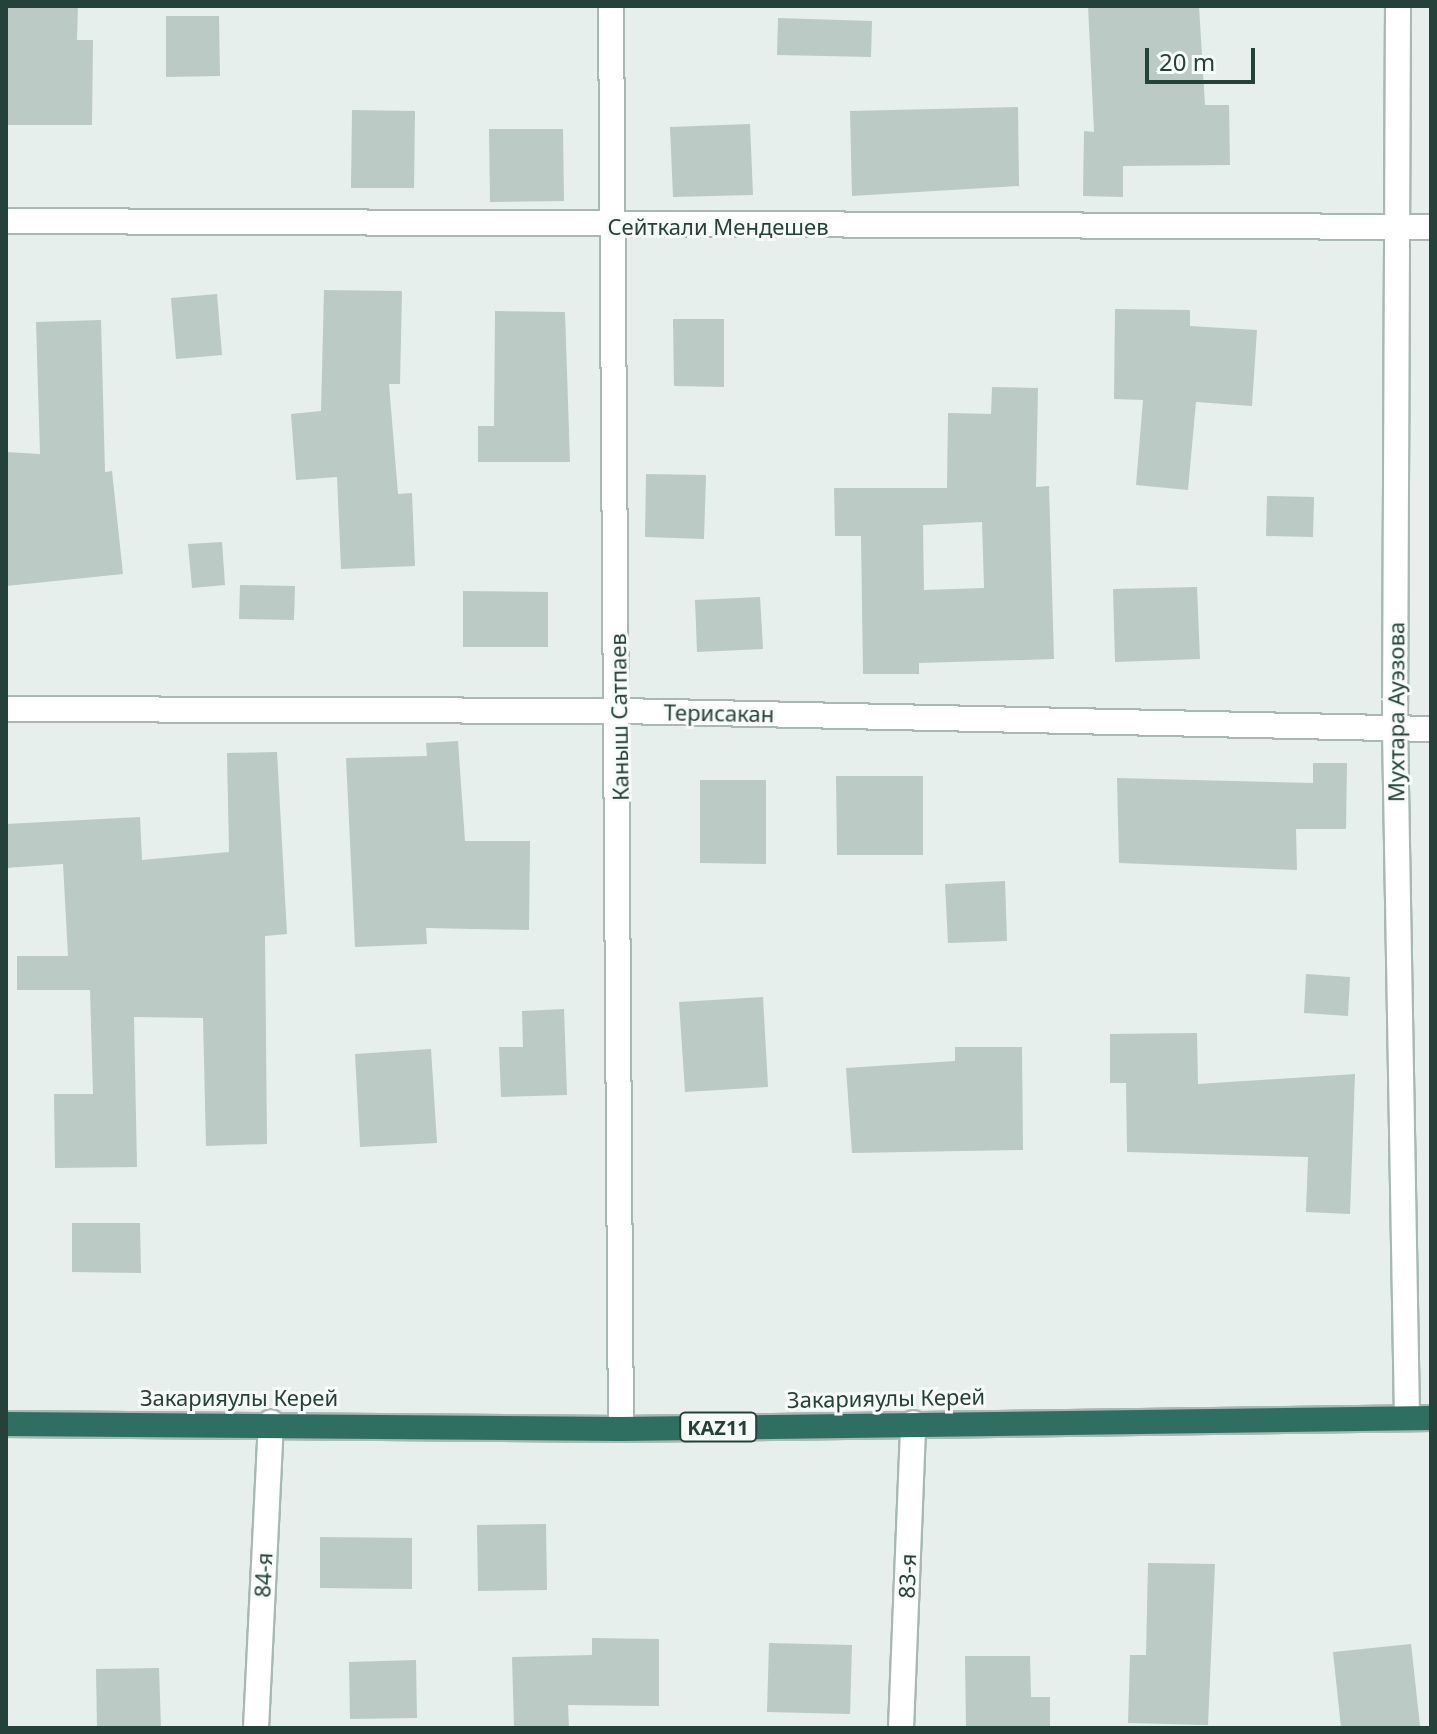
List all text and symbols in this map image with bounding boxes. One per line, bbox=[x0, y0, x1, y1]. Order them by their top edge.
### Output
scale bar bbox=[1149, 32, 1259, 82]
text: 20 m bbox=[1159, 45, 1215, 78]
street label: Сейткали Мендешев bbox=[607, 214, 829, 240]
street label: Мухтара Ауэзова bbox=[1383, 622, 1409, 802]
street label: Каныш Сатпаев bbox=[604, 633, 634, 801]
street label: Терисакан bbox=[663, 699, 775, 727]
street label: Закарияулы Керей bbox=[787, 1383, 985, 1413]
street label: Закарияулы Керей bbox=[140, 1385, 338, 1411]
road number: KAZ11 bbox=[678, 1411, 758, 1443]
street label: 84-я bbox=[249, 1552, 277, 1598]
street label: 83-я bbox=[893, 1553, 921, 1599]

